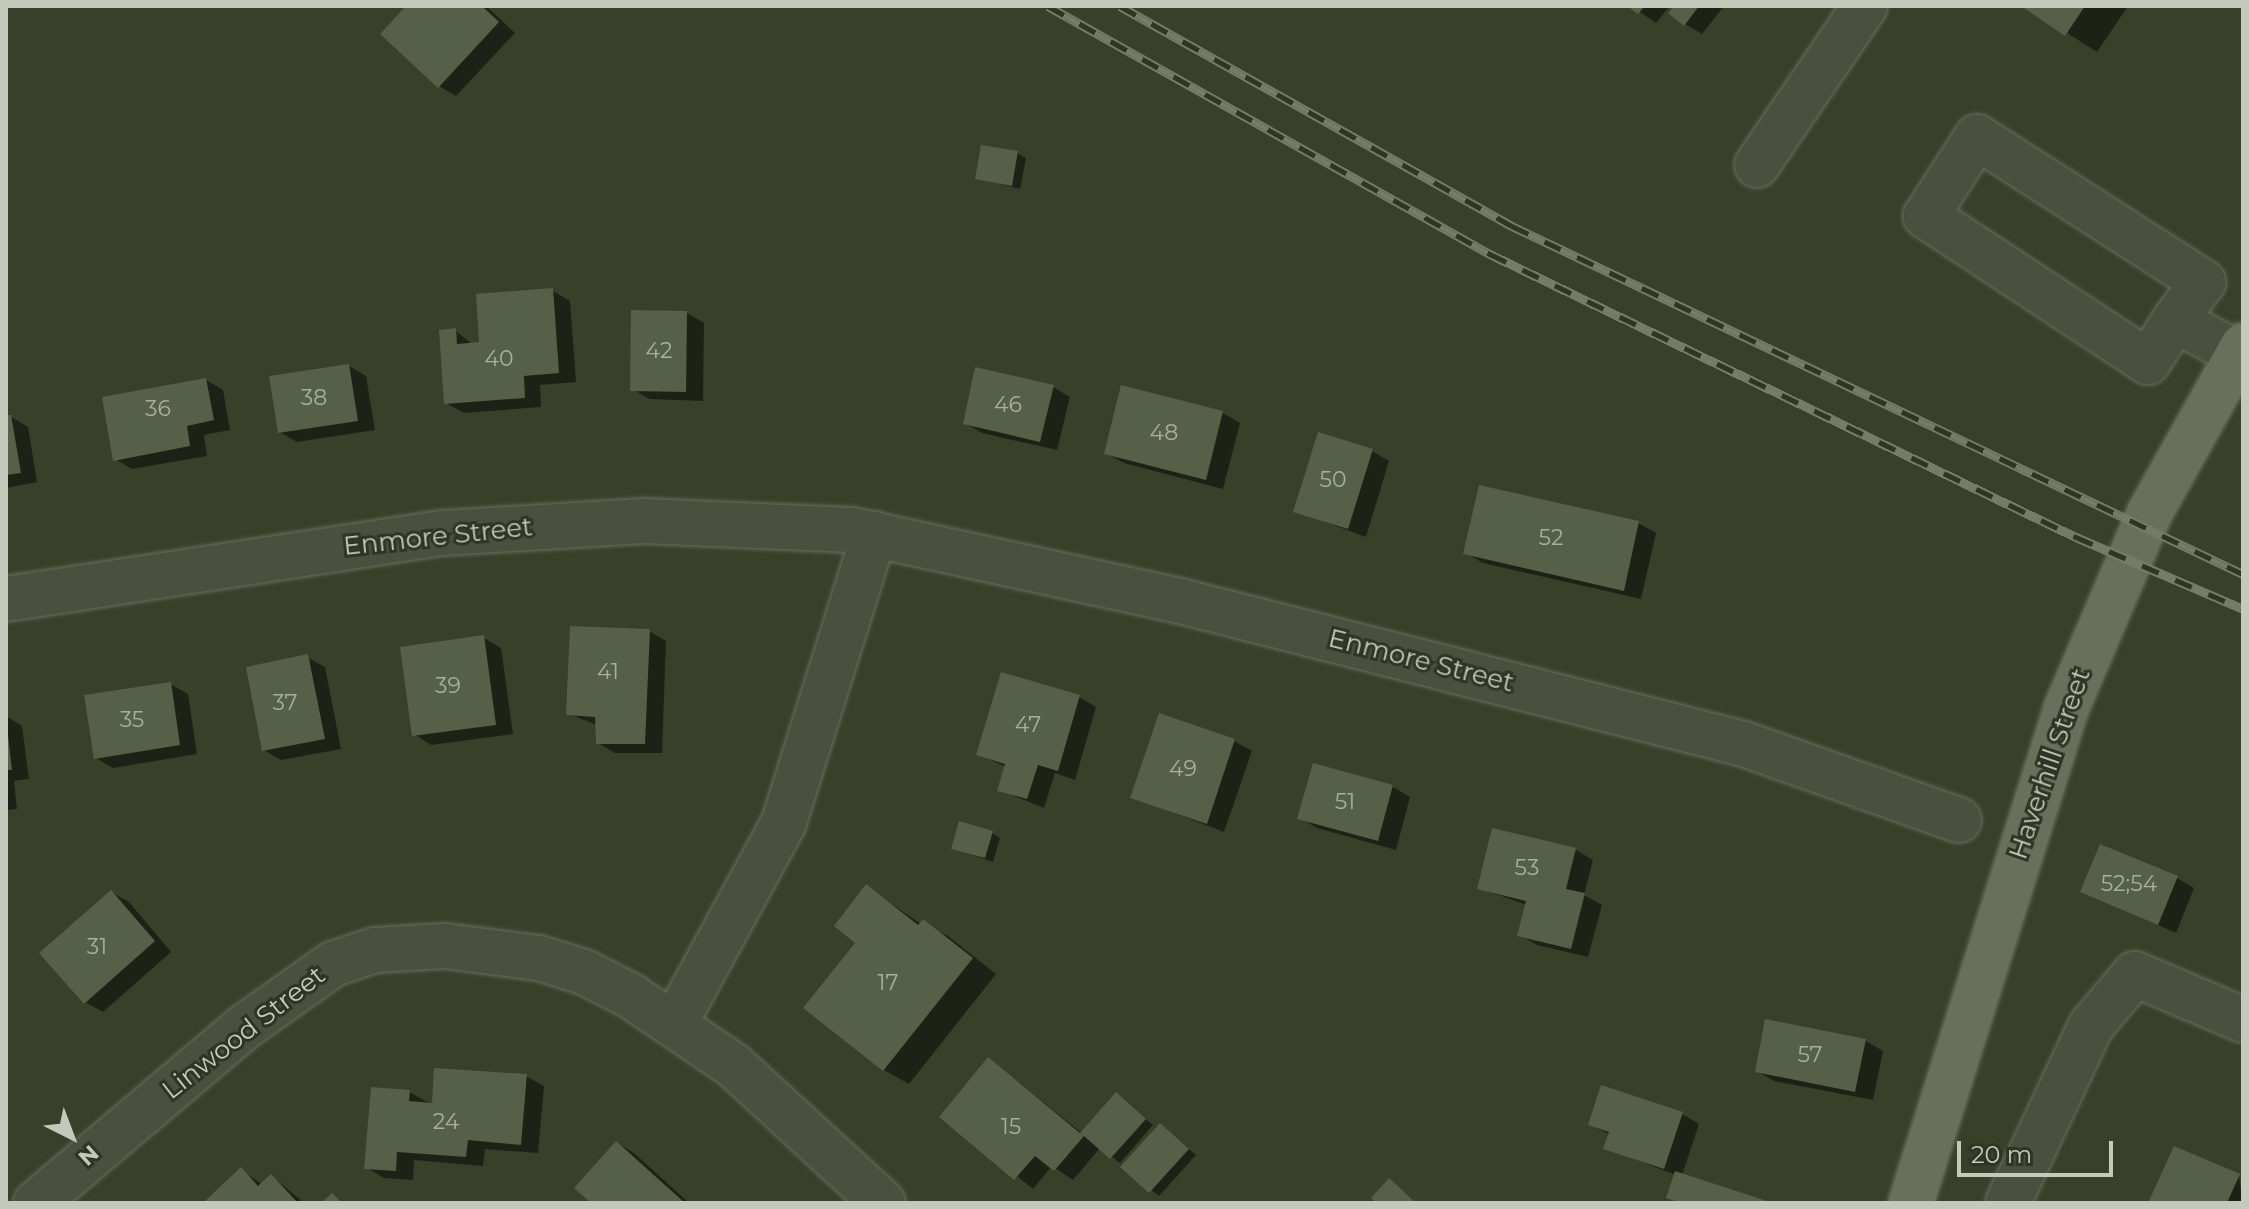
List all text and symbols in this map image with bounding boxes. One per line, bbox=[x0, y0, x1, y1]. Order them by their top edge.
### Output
house number: 42 bbox=[646, 338, 672, 364]
house number: 40 bbox=[484, 346, 514, 372]
house number: 38 bbox=[301, 385, 327, 411]
house number: 46 bbox=[994, 392, 1022, 418]
house number: 36 bbox=[145, 396, 171, 422]
house number: 48 bbox=[1150, 420, 1178, 446]
house number: 50 bbox=[1319, 467, 1347, 493]
street label: Enmore Street bbox=[342, 512, 534, 562]
house number: 52 bbox=[1539, 525, 1563, 551]
street label: Enmore Street bbox=[1325, 623, 1517, 699]
house number: 41 bbox=[597, 659, 619, 685]
street label: Haverhill Street bbox=[2003, 664, 2097, 864]
house number: 39 bbox=[435, 673, 461, 699]
house number: 37 bbox=[272, 690, 298, 716]
house number: 35 bbox=[120, 707, 144, 733]
house number: 47 bbox=[1015, 712, 1041, 738]
house number: 49 bbox=[1169, 756, 1197, 782]
house number: 51 bbox=[1335, 789, 1355, 815]
house number: 53 bbox=[1515, 855, 1539, 881]
house number: 52;54 bbox=[2101, 871, 2157, 897]
house number: 31 bbox=[87, 934, 107, 960]
street label: Linwood Street bbox=[156, 960, 332, 1106]
house number: 17 bbox=[878, 970, 898, 996]
house number: 57 bbox=[1797, 1042, 1823, 1068]
north arrow bbox=[32, 1097, 112, 1177]
house number: 24 bbox=[433, 1109, 459, 1135]
house number: 15 bbox=[1001, 1114, 1021, 1140]
scale bar bbox=[1961, 1125, 2117, 1175]
text: N bbox=[73, 1139, 104, 1171]
text: 20 m bbox=[1971, 1140, 2032, 1169]

